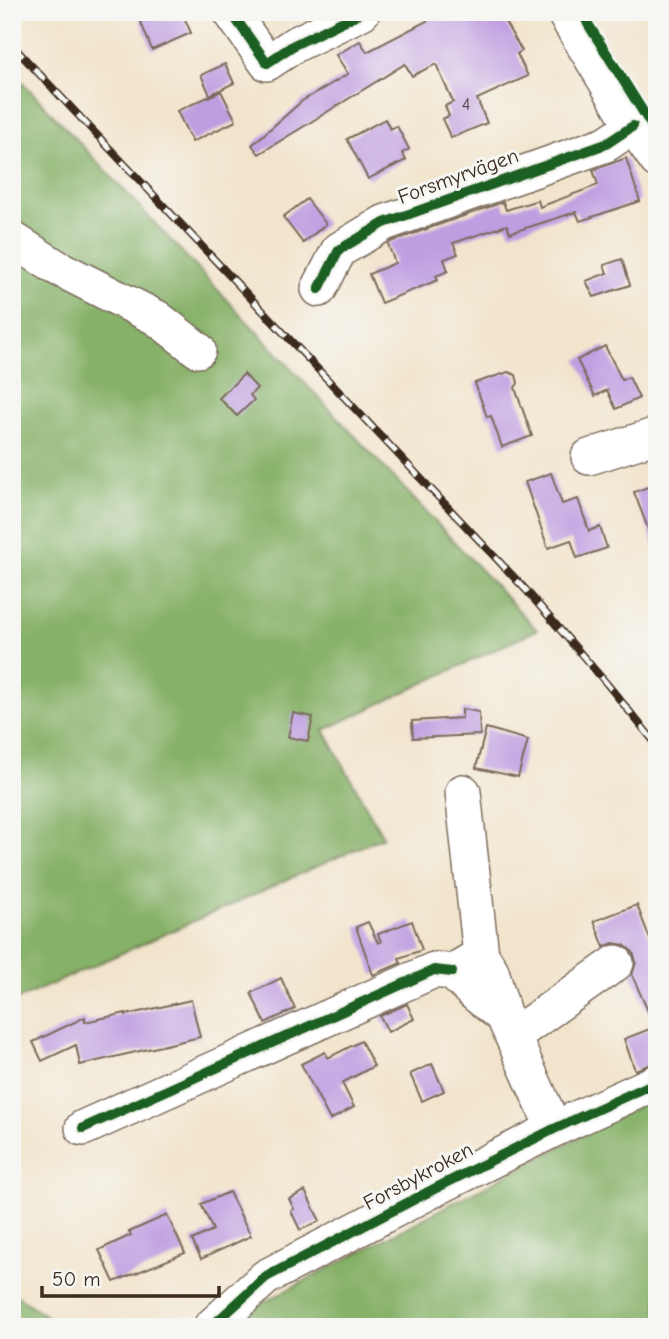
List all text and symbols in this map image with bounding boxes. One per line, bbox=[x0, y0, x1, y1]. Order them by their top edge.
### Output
house number: 4 bbox=[462, 94, 470, 115]
street label: Forsmyrvägen bbox=[394, 143, 522, 209]
street label: Forsbykroken bbox=[359, 1137, 477, 1215]
scale bar bbox=[42, 1255, 219, 1299]
text: 50 m bbox=[52, 1267, 101, 1291]

